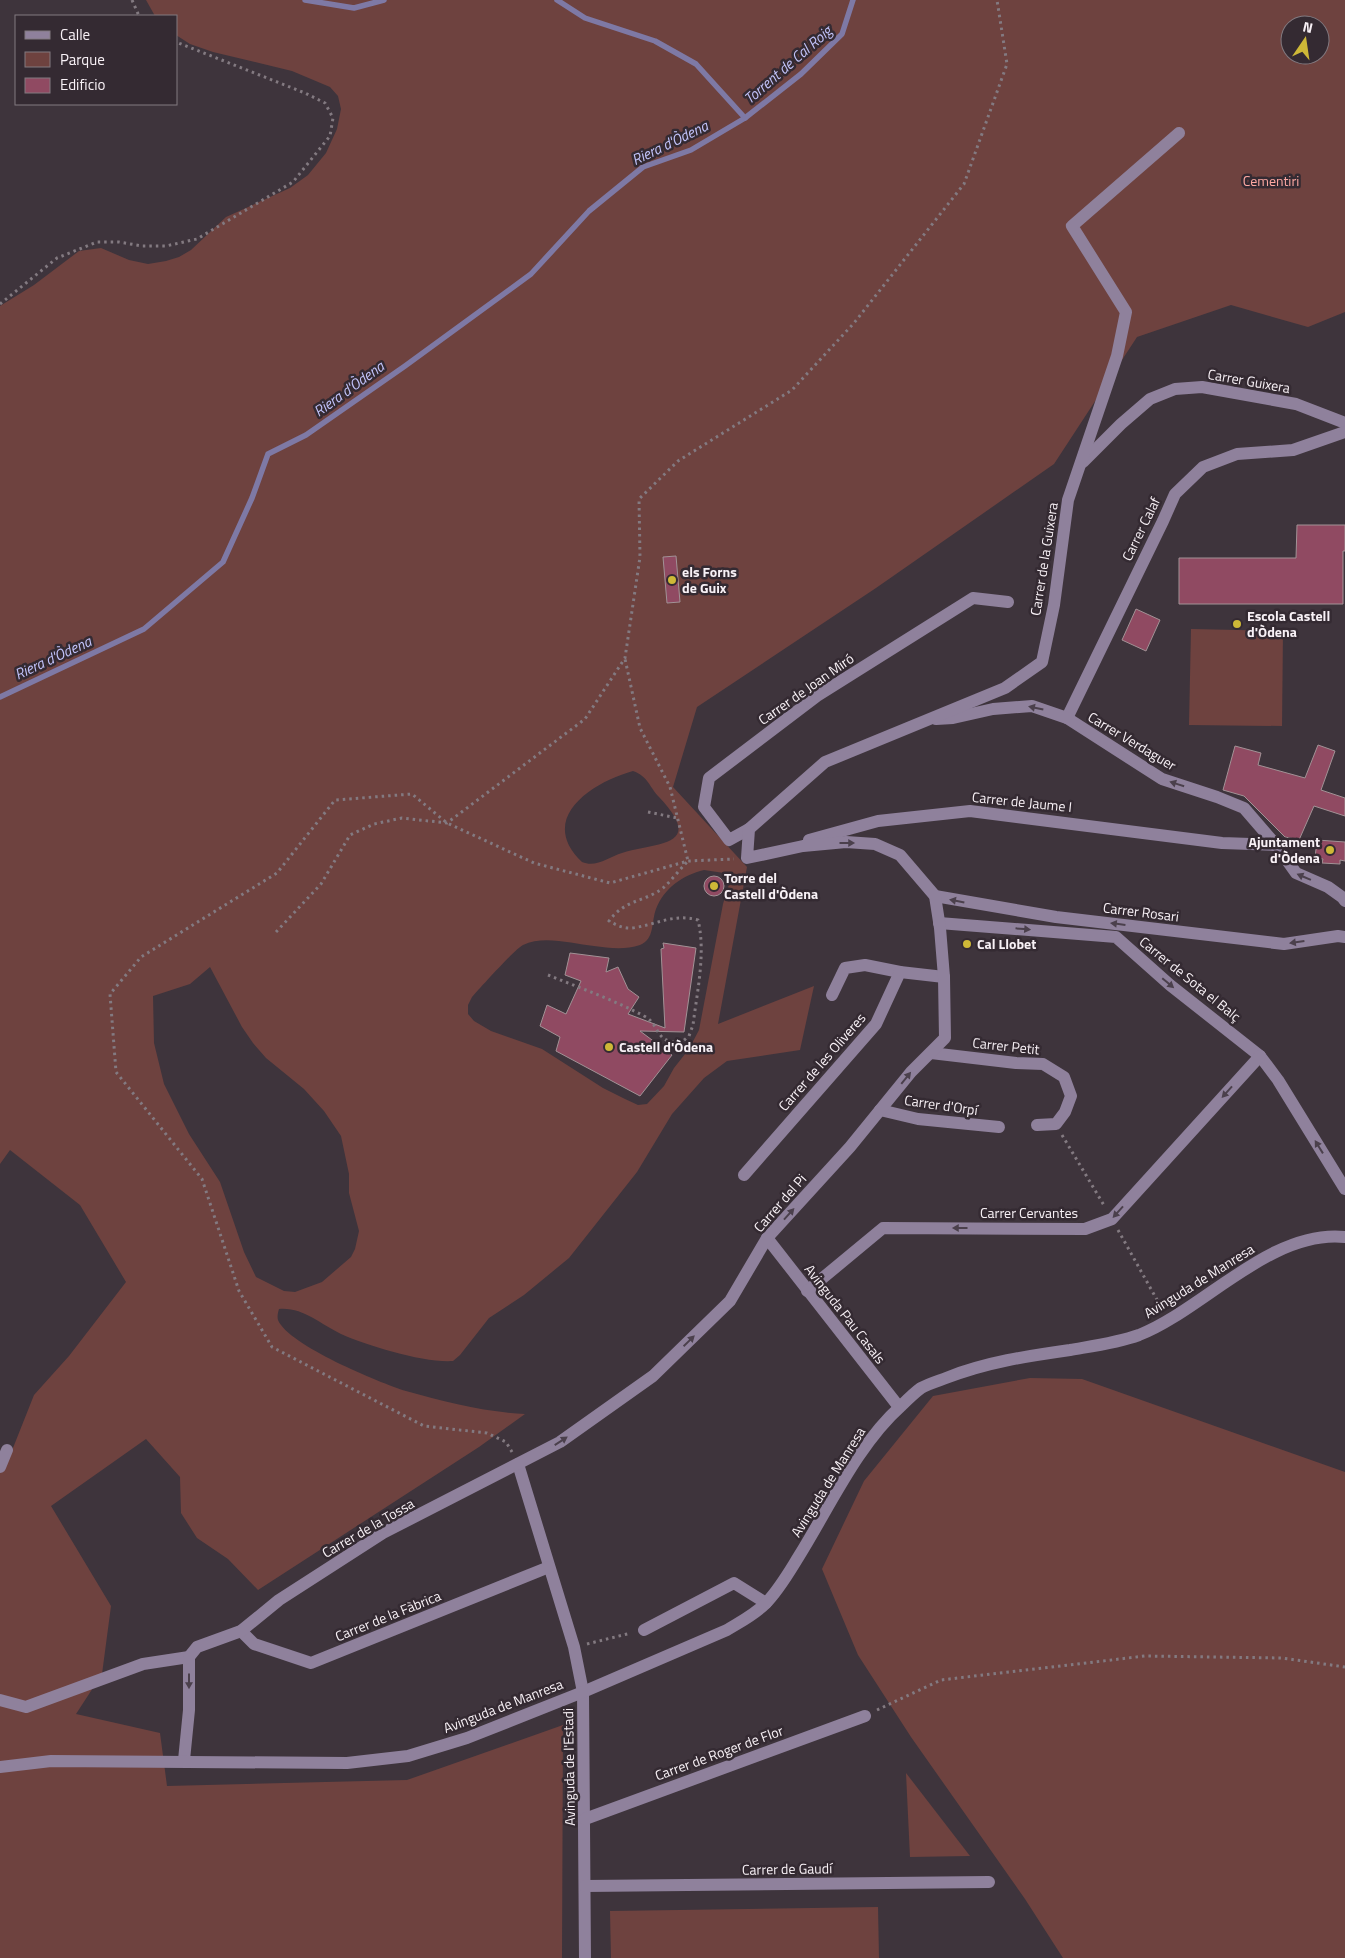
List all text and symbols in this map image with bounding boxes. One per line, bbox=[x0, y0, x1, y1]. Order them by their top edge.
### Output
legend bbox=[15, 15, 178, 105]
north arrow bbox=[1280, 15, 1330, 65]
text: N bbox=[1301, 16, 1315, 38]
water label: Torrent de Cal Roig bbox=[739, 19, 838, 109]
text: Calle bbox=[60, 23, 90, 46]
text: Parque bbox=[60, 48, 105, 71]
text: Edificio bbox=[60, 73, 105, 96]
water label: Riera d'Òdena bbox=[628, 113, 713, 171]
park label: Cementiri bbox=[1243, 170, 1299, 191]
water label: Riera d'Òdena bbox=[309, 354, 390, 422]
street label: Carrer Guixera bbox=[1206, 363, 1292, 398]
street label: Carrer Calaf bbox=[1116, 493, 1165, 564]
street label: Carrer de la Guixera bbox=[1024, 501, 1063, 617]
place label: els Forns de Guix bbox=[682, 561, 737, 598]
marker: els Forns de Guix bbox=[666, 574, 678, 586]
place label: Escola Castell d'Òdena bbox=[1247, 605, 1330, 642]
marker: Escola Castell d'Òdena bbox=[1231, 618, 1243, 630]
water label: Riera d'Òdena bbox=[11, 629, 96, 685]
street label: Carrer de Joan Miró bbox=[754, 648, 858, 729]
one-way arrow bbox=[1028, 704, 1043, 712]
street label: Carrer Verdaguer bbox=[1084, 706, 1180, 775]
one-way arrow bbox=[1170, 780, 1185, 788]
street label: Carrer de Jaume I bbox=[971, 786, 1073, 817]
place label: Ajuntament d'Òdena bbox=[1248, 831, 1320, 868]
one-way arrow bbox=[839, 839, 855, 847]
marker: Ajuntament d'Òdena bbox=[1324, 844, 1336, 856]
place label: Torre del Castell d'Òdena bbox=[724, 867, 818, 904]
one-way arrow bbox=[1297, 872, 1311, 880]
marker: Torre del Castell d'Òdena bbox=[708, 880, 720, 892]
one-way arrow bbox=[949, 896, 965, 904]
street label: Carrer Rosari bbox=[1102, 896, 1180, 927]
one-way arrow bbox=[1110, 920, 1126, 928]
one-way arrow bbox=[1015, 925, 1031, 933]
street label: Carrer de Sota el Balç bbox=[1135, 931, 1246, 1026]
place label: Cal Llobet bbox=[977, 933, 1036, 954]
marker: Cal Llobet bbox=[961, 938, 973, 950]
one-way arrow bbox=[1288, 938, 1304, 946]
one-way arrow bbox=[1161, 977, 1174, 988]
street label: Carrer de les Oliveres bbox=[773, 1008, 870, 1115]
street label: Carrer Petit bbox=[971, 1032, 1041, 1059]
place label: Castell d'Òdena bbox=[619, 1036, 713, 1057]
marker: Castell d'Òdena bbox=[603, 1041, 615, 1053]
one-way arrow bbox=[901, 1072, 912, 1085]
one-way arrow bbox=[1222, 1086, 1233, 1098]
street label: Carrer d'Orpí bbox=[903, 1089, 980, 1120]
one-way arrow bbox=[1314, 1141, 1324, 1154]
street label: Carrer del Pi bbox=[748, 1169, 811, 1236]
street label: Carrer Cervantes bbox=[980, 1202, 1078, 1223]
one-way arrow bbox=[1112, 1206, 1124, 1218]
one-way arrow bbox=[783, 1209, 795, 1221]
one-way arrow bbox=[952, 1224, 968, 1232]
street label: Avinguda de Manresa bbox=[1139, 1238, 1258, 1323]
street label: Avinguda Pau Casals bbox=[800, 1259, 891, 1368]
one-way arrow bbox=[683, 1335, 695, 1347]
street label: Avinguda de Manresa bbox=[785, 1422, 870, 1541]
one-way arrow bbox=[555, 1436, 568, 1445]
street label: Carrer de la Tossa bbox=[318, 1493, 418, 1563]
street label: Carrer de la Fàbrica bbox=[332, 1585, 444, 1646]
one-way arrow bbox=[185, 1673, 193, 1689]
street label: Avinguda de Manresa bbox=[440, 1673, 566, 1738]
street label: Avinguda de l'Estadi bbox=[557, 1708, 580, 1826]
street label: Carrer de Roger de Flor bbox=[652, 1719, 786, 1786]
street label: Carrer de Gaudí bbox=[742, 1857, 833, 1880]

